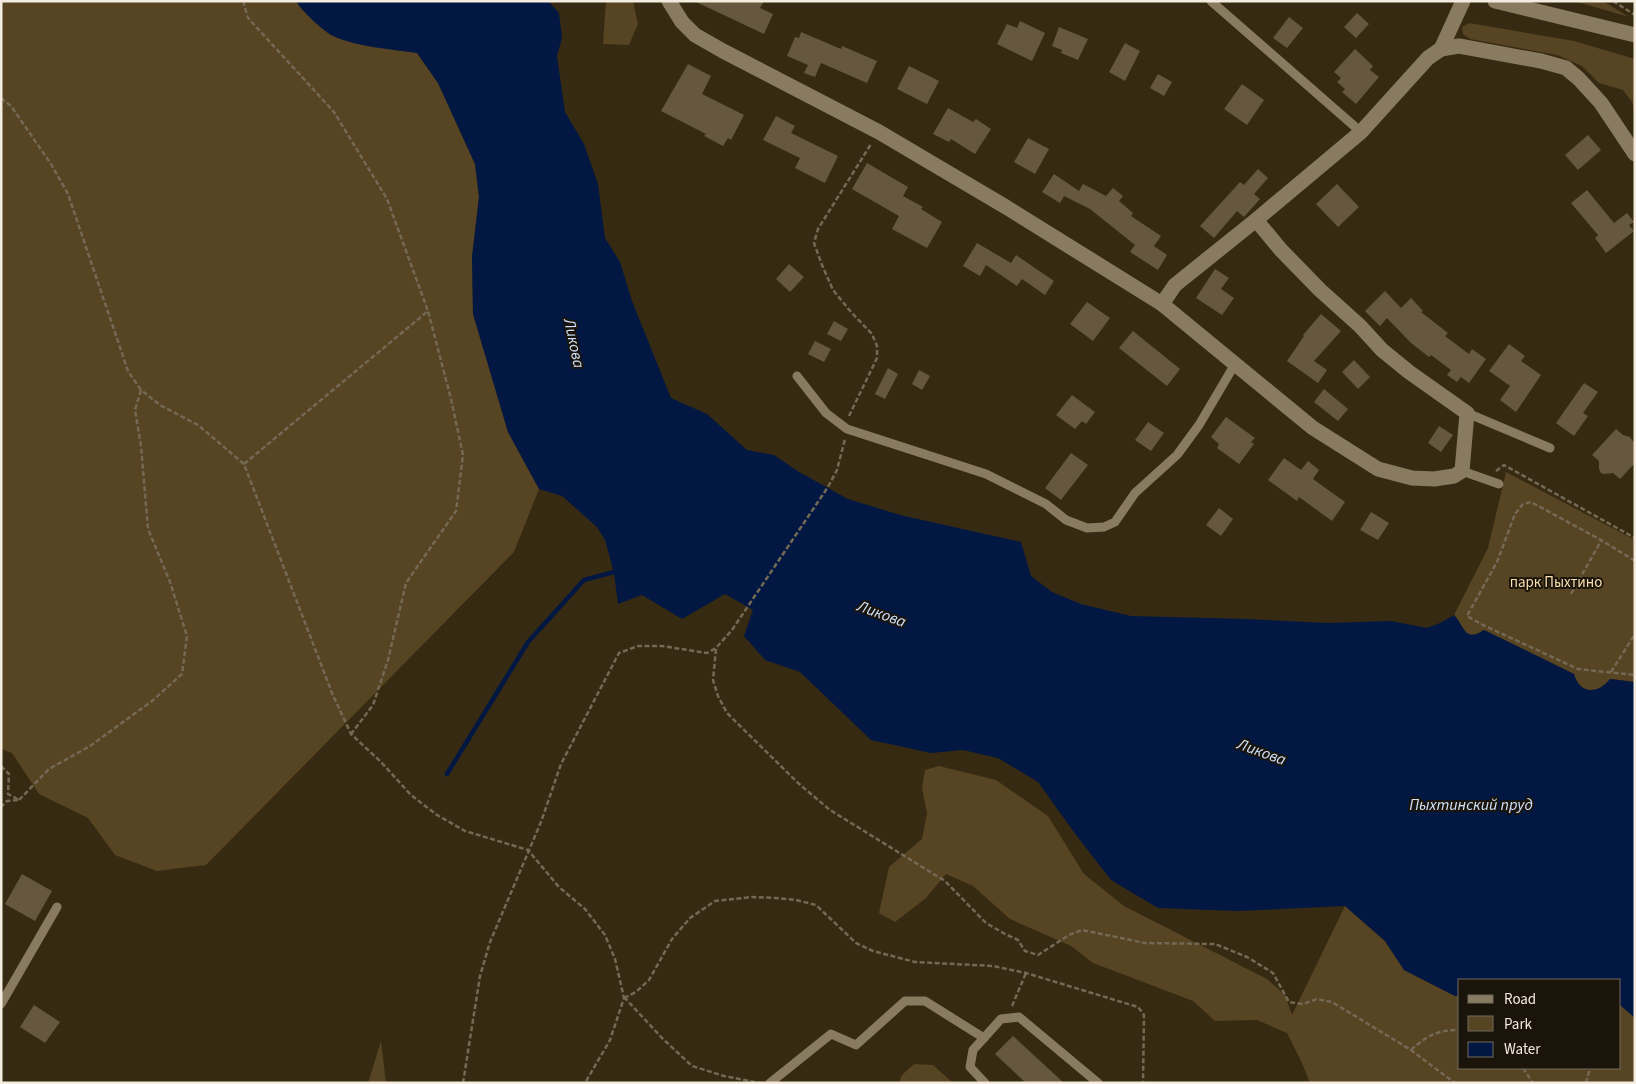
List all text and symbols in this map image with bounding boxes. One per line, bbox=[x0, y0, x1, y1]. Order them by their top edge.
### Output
water label: Ликова bbox=[558, 315, 590, 371]
park label: парк Пыхтино bbox=[1510, 572, 1602, 593]
water label: Ликова bbox=[853, 595, 909, 633]
water label: Ликова bbox=[1233, 733, 1289, 771]
water label: Пыхтинский пруд bbox=[1409, 794, 1533, 816]
legend bbox=[1458, 979, 1621, 1069]
text: Road bbox=[1504, 989, 1536, 1010]
text: Park bbox=[1504, 1014, 1533, 1035]
text: Water bbox=[1504, 1039, 1541, 1060]

